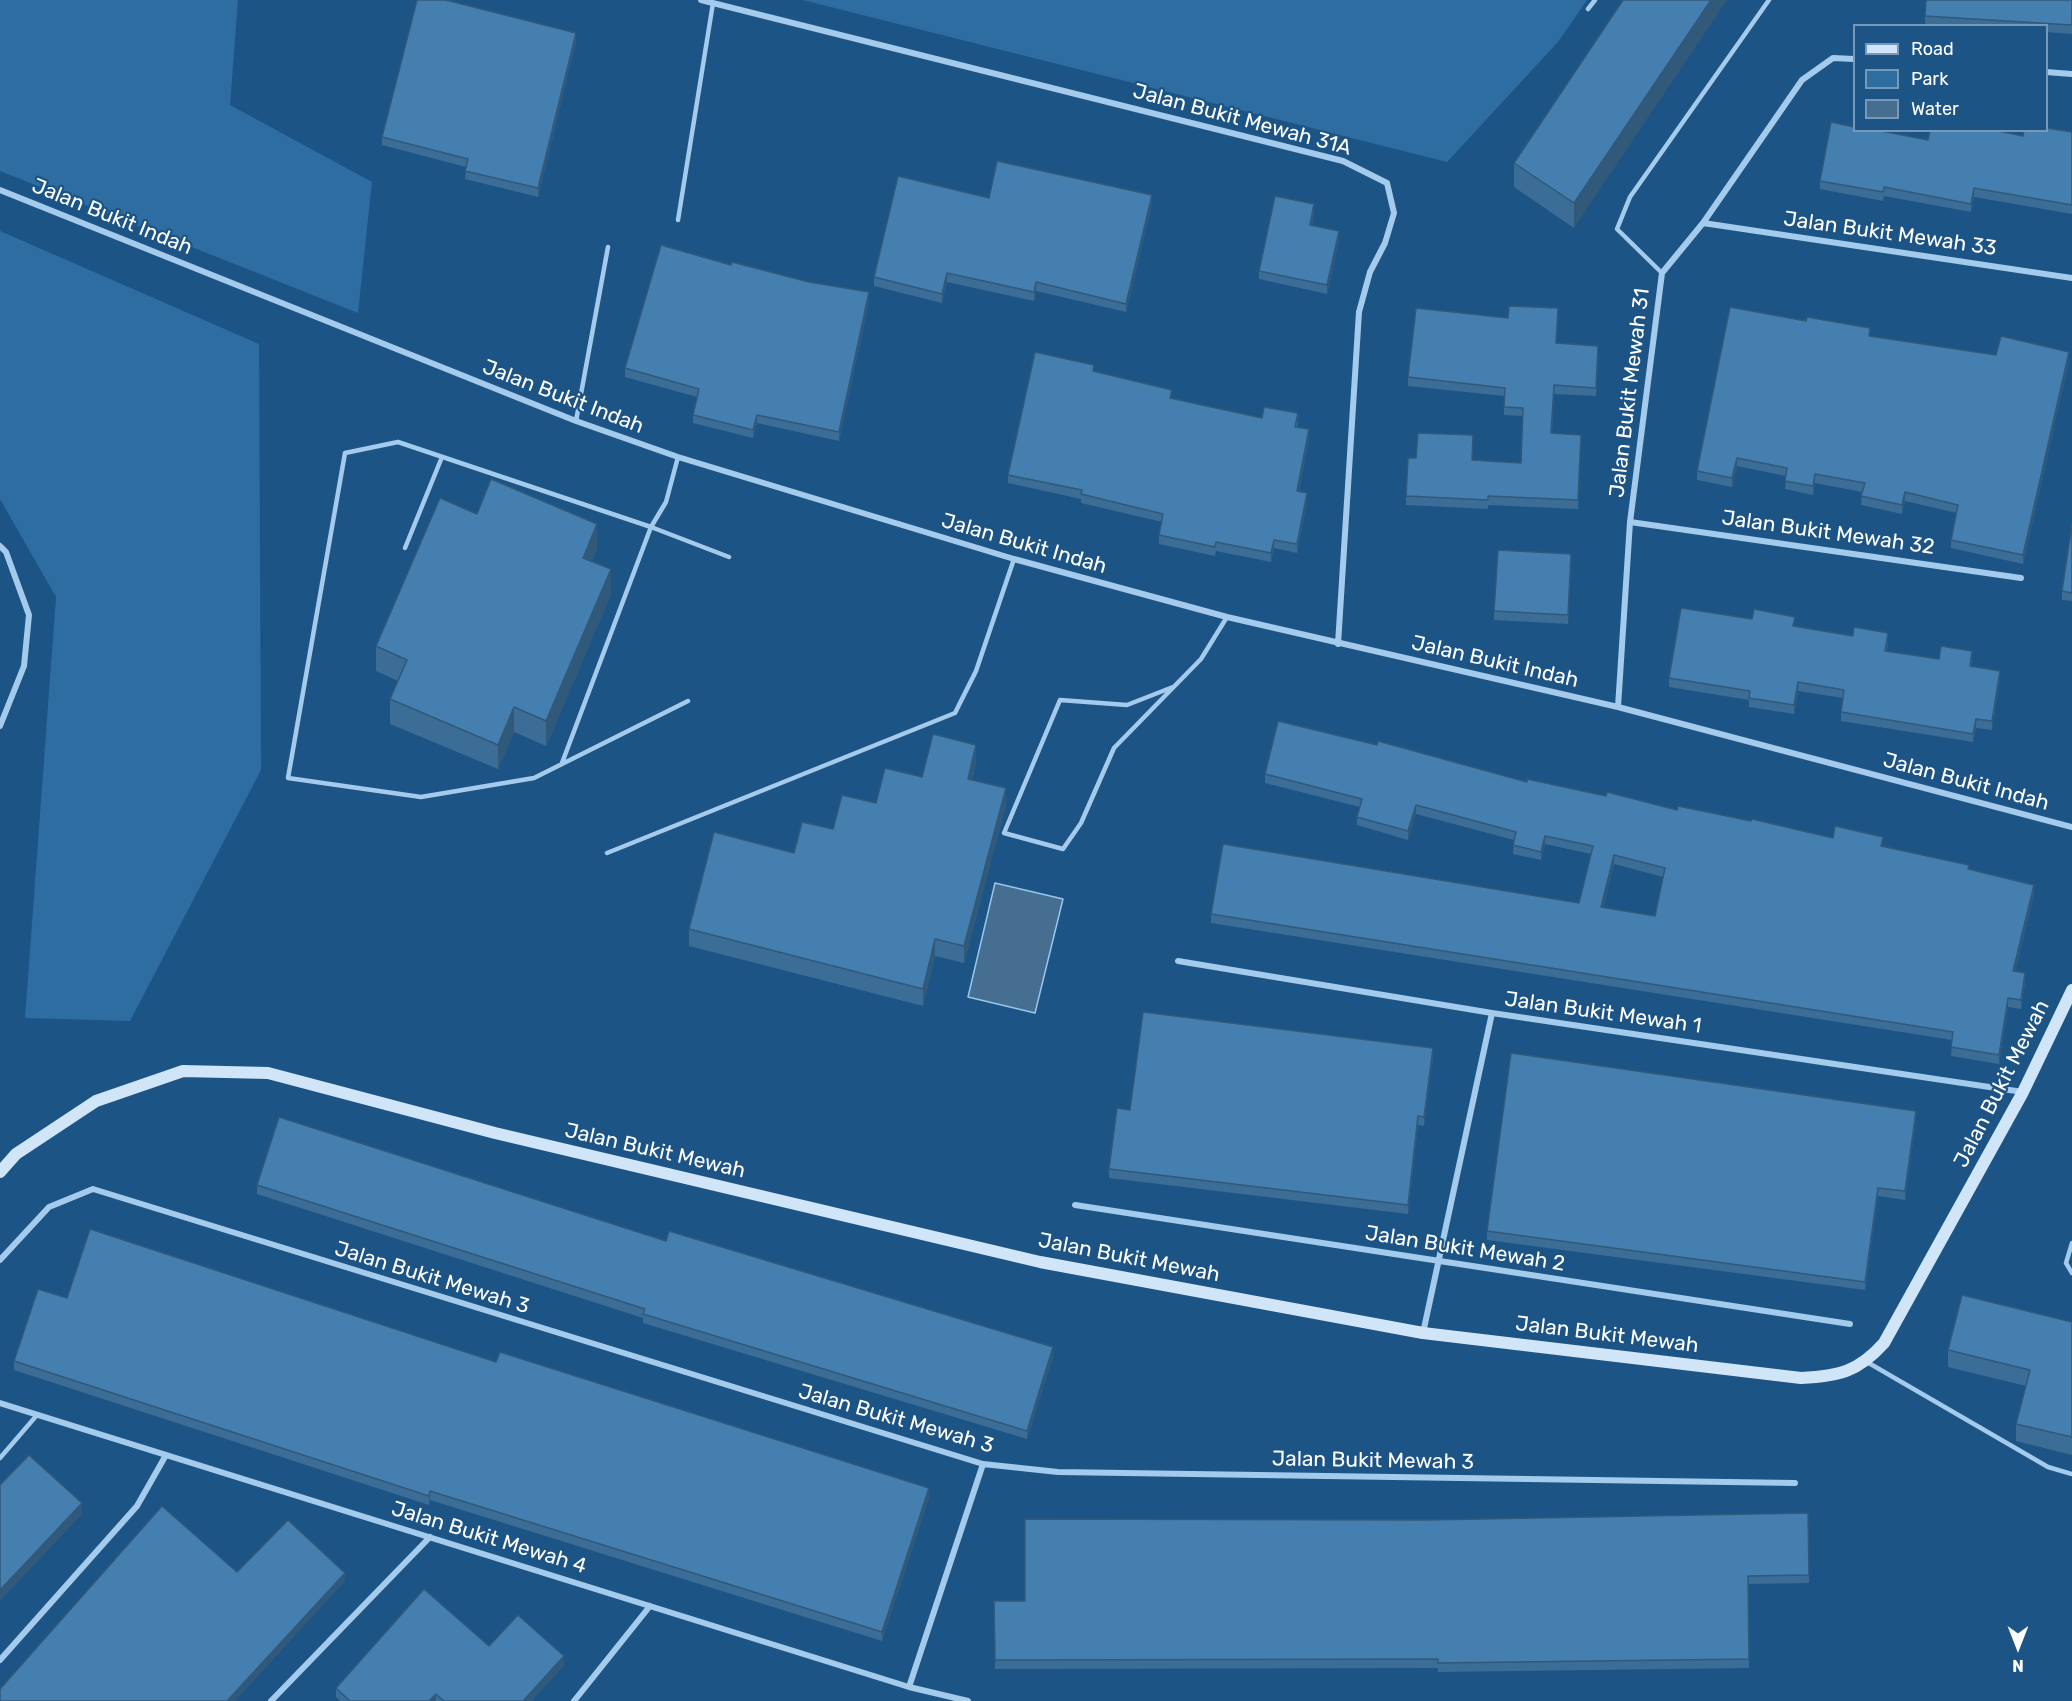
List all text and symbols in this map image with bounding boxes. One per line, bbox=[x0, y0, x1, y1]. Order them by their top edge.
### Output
legend bbox=[1853, 24, 2048, 132]
text: Road bbox=[1911, 38, 1954, 60]
text: Park bbox=[1911, 68, 1948, 90]
street label: Jalan Bukit Mewah 31A bbox=[1130, 79, 1354, 161]
text: Water bbox=[1911, 98, 1959, 120]
street label: Jalan Bukit Indah bbox=[28, 173, 196, 261]
street label: Jalan Bukit Mewah 33 bbox=[1782, 207, 1998, 261]
street label: Jalan Bukit Mewah 31 bbox=[1605, 287, 1655, 499]
street label: Jalan Bukit Indah bbox=[479, 355, 647, 439]
street label: Jalan Bukit Mewah 32 bbox=[1720, 506, 1936, 560]
street label: Jalan Bukit Indah bbox=[938, 508, 1110, 580]
street label: Jalan Bukit Indah bbox=[1409, 631, 1581, 693]
street label: Jalan Bukit Indah bbox=[1880, 748, 2052, 816]
street label: Jalan Bukit Mewah 1 bbox=[1503, 987, 1703, 1039]
street label: Jalan Bukit Mewah bbox=[1949, 996, 2055, 1172]
street label: Jalan Bukit Mewah bbox=[562, 1118, 748, 1184]
street label: Jalan Bukit Mewah 2 bbox=[1363, 1221, 1567, 1277]
street label: Jalan Bukit Mewah bbox=[1036, 1228, 1222, 1288]
street label: Jalan Bukit Mewah 3 bbox=[332, 1236, 532, 1320]
street label: Jalan Bukit Mewah bbox=[1514, 1311, 1700, 1359]
street label: Jalan Bukit Mewah 3 bbox=[795, 1379, 997, 1459]
street label: Jalan Bukit Mewah 3 bbox=[1272, 1447, 1474, 1475]
street label: Jalan Bukit Mewah 4 bbox=[388, 1496, 590, 1580]
north arrow bbox=[1988, 1617, 2048, 1677]
text: N bbox=[2012, 1656, 2024, 1675]

